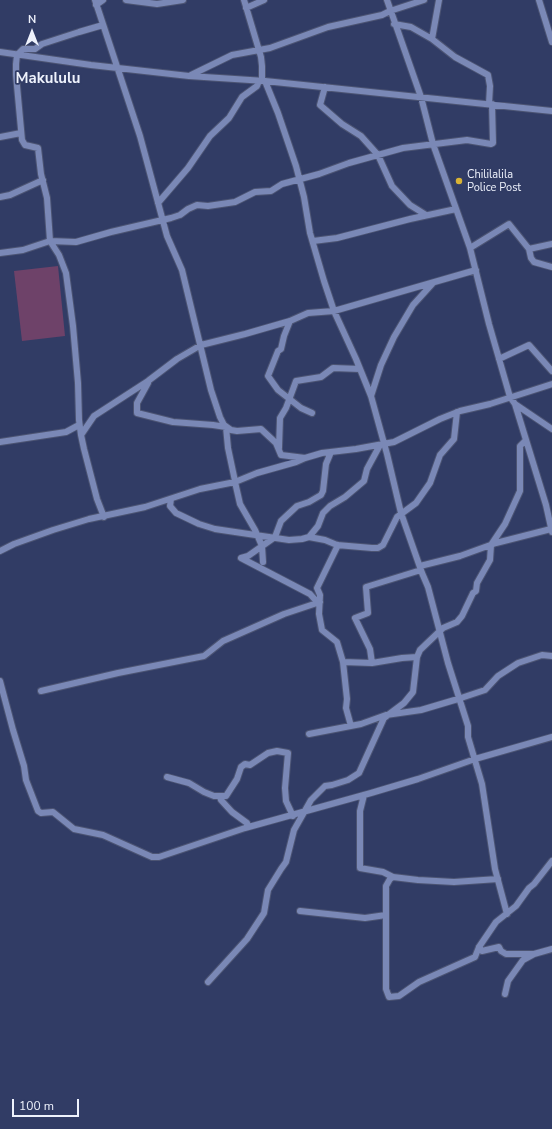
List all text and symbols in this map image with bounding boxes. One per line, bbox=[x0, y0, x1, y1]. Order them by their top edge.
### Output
north arrow bbox=[12, 12, 52, 52]
text: N bbox=[28, 12, 36, 27]
district label: Makululu bbox=[16, 70, 80, 88]
place label: Chililalila Police Post bbox=[467, 168, 521, 194]
marker: Chililalila Police Post bbox=[454, 176, 464, 186]
scale bar bbox=[14, 1091, 81, 1117]
text: 100 m bbox=[19, 1098, 54, 1114]

